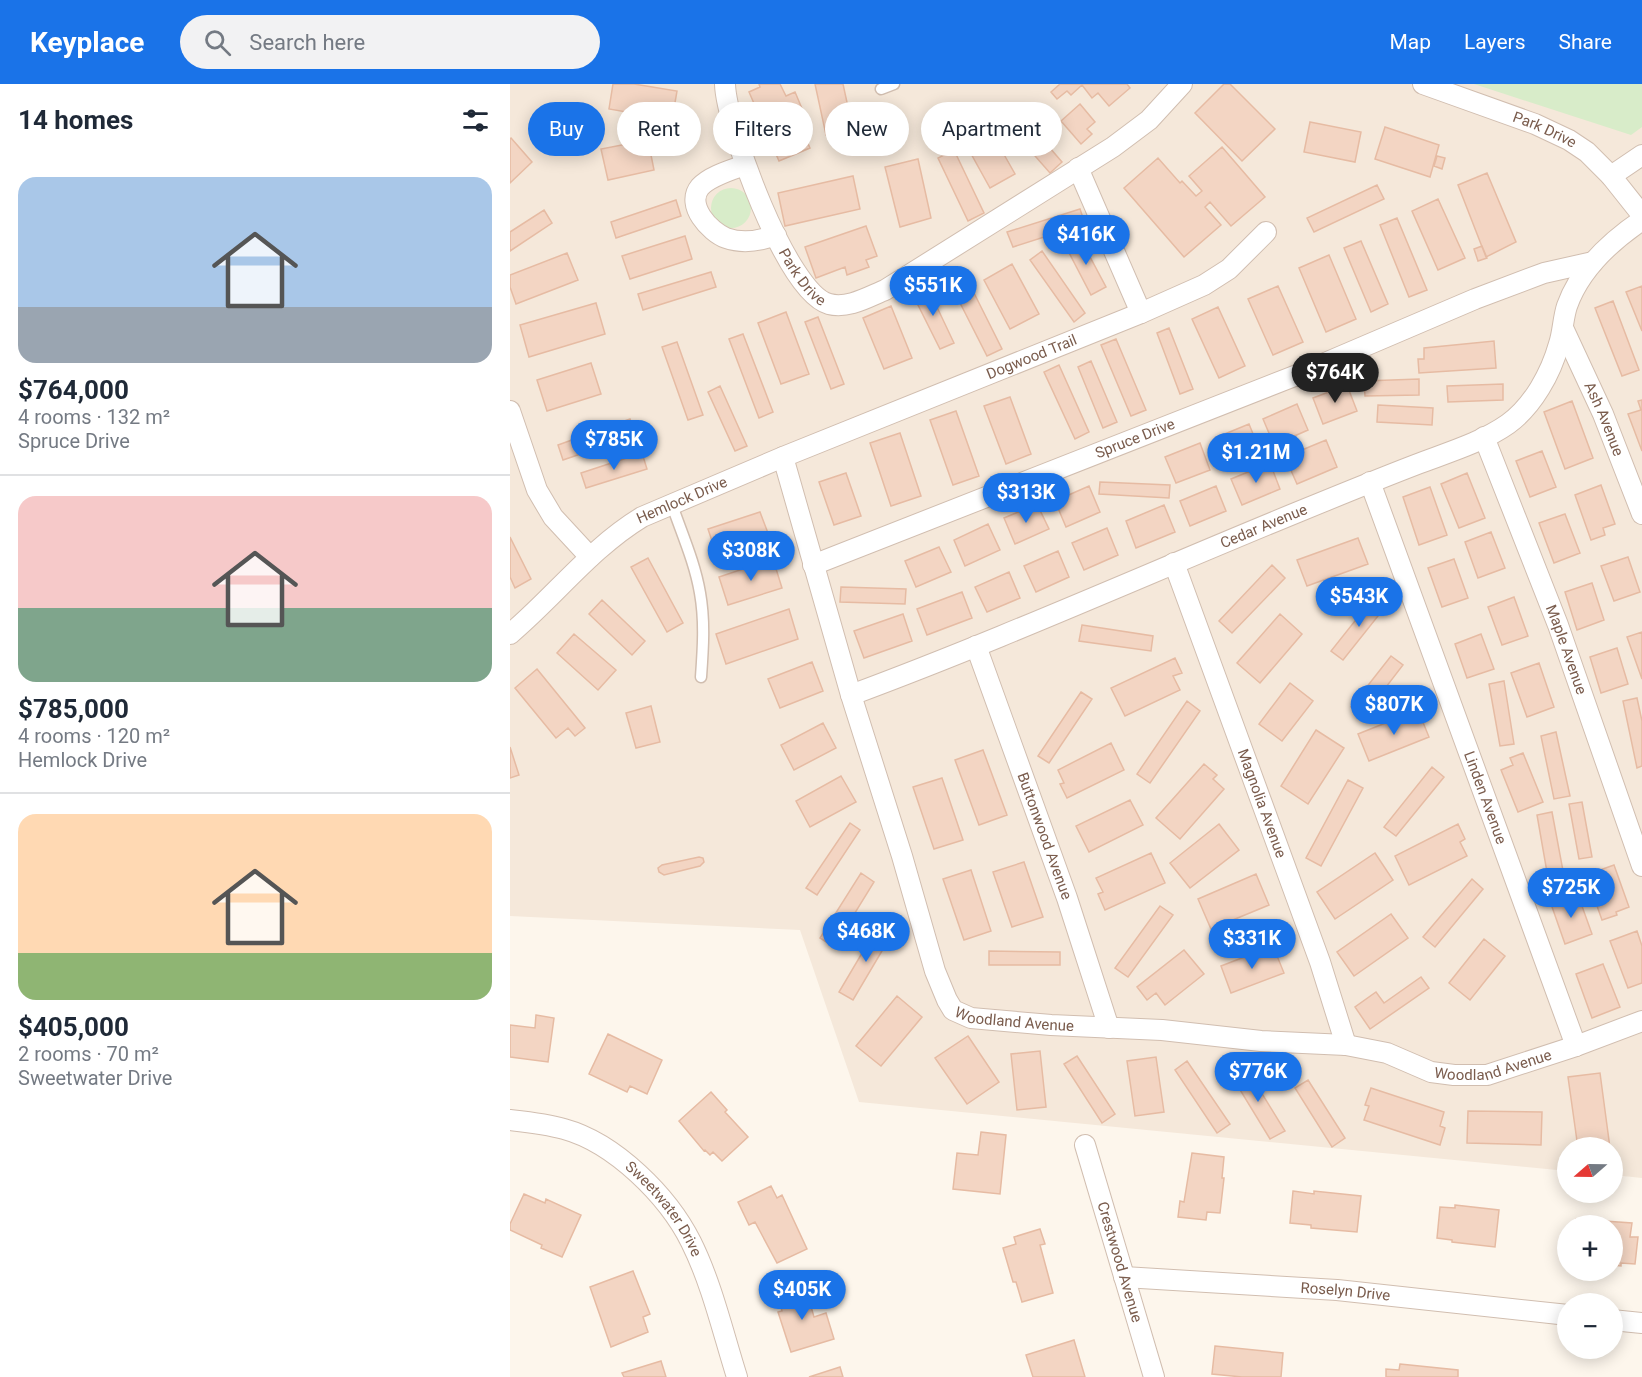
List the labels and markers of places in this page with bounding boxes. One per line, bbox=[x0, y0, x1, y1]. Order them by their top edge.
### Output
pin: $416K bbox=[1044, 215, 1128, 266]
pin: $551K bbox=[891, 266, 975, 317]
pin: $764K bbox=[1293, 353, 1377, 404]
pin: $785K bbox=[572, 420, 656, 471]
pin: $1.21M bbox=[1207, 433, 1305, 484]
pin: $313K bbox=[984, 473, 1068, 524]
pin: $308K bbox=[709, 531, 793, 582]
pin: $543K bbox=[1317, 577, 1401, 628]
pin: $807K bbox=[1352, 685, 1436, 736]
pin: $725K bbox=[1529, 868, 1613, 919]
pin: $468K bbox=[824, 912, 908, 963]
pin: $331K bbox=[1210, 919, 1294, 970]
pin: $776K bbox=[1216, 1052, 1300, 1103]
pin: $405K bbox=[760, 1270, 844, 1321]

